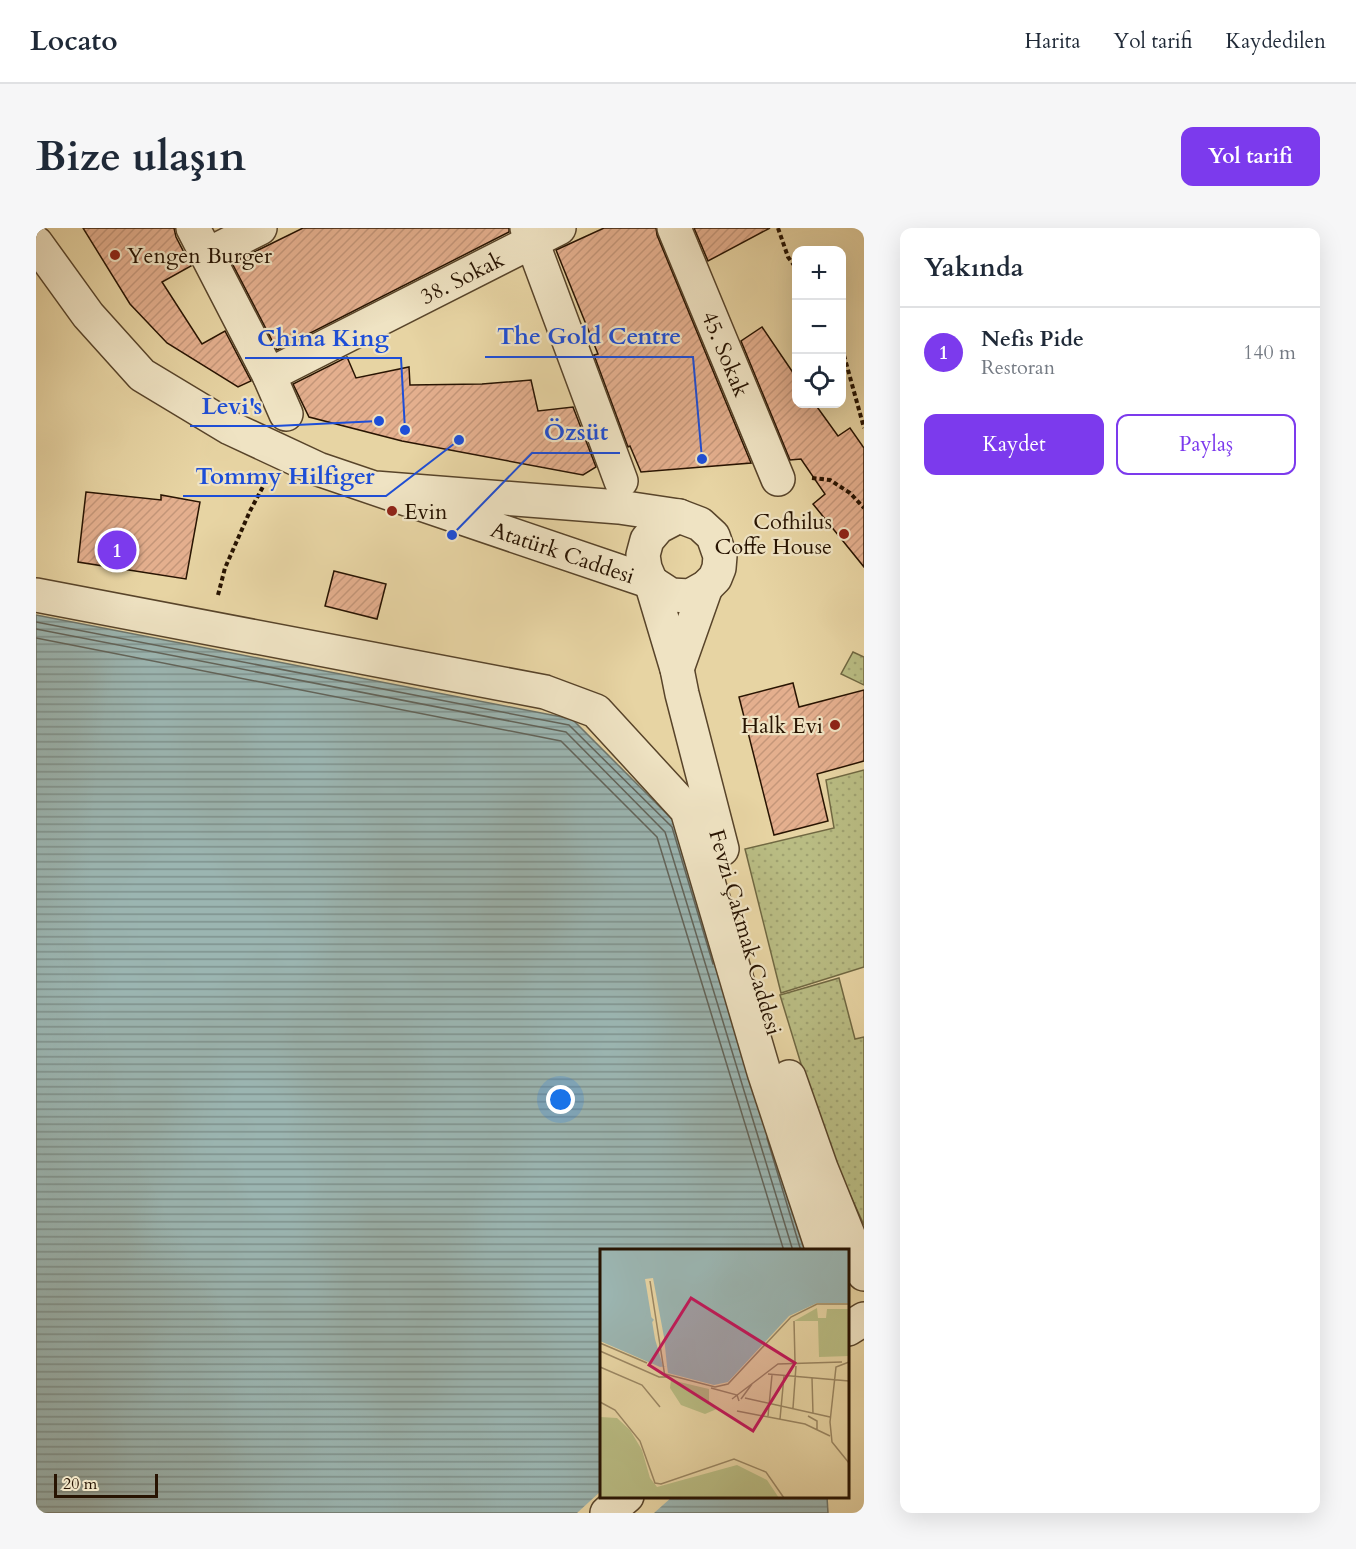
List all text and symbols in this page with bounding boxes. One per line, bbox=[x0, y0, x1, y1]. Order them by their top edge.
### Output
text: Locato bbox=[30, 22, 118, 60]
text: Harita bbox=[1025, 27, 1081, 56]
text: Yol tarifi bbox=[1114, 27, 1193, 56]
text: Kaydedilen bbox=[1226, 27, 1326, 56]
button: Yol tarifi bbox=[1181, 127, 1320, 186]
text: Bize ulaşın bbox=[36, 128, 246, 185]
place label: Yengen Burger bbox=[127, 241, 273, 271]
street label: 38. Sokak bbox=[415, 244, 509, 312]
map controls bbox=[792, 246, 846, 408]
button: + bbox=[792, 246, 846, 300]
marker: Yengen Burger bbox=[108, 248, 122, 262]
text: Yakında bbox=[924, 250, 1024, 285]
button: − bbox=[792, 300, 846, 354]
street label: 45. Sokak bbox=[694, 307, 756, 402]
callout: The Gold Centre bbox=[485, 315, 693, 357]
callout: China King bbox=[245, 316, 401, 358]
text: The Gold Centre bbox=[497, 320, 681, 353]
text: China King bbox=[257, 322, 390, 355]
text: Nefis Pide bbox=[981, 324, 1084, 354]
text: 1 bbox=[938, 339, 949, 366]
text: 140 m bbox=[1243, 339, 1296, 366]
button: locate bbox=[792, 354, 846, 408]
text: Restoran bbox=[981, 354, 1055, 381]
callout: Levi's bbox=[190, 384, 275, 426]
text: Levi's bbox=[202, 390, 262, 423]
callout: Özsüt bbox=[532, 411, 620, 453]
button: Kaydet bbox=[924, 414, 1104, 475]
button: Paylaş bbox=[1116, 414, 1296, 475]
text: Özsüt bbox=[544, 416, 609, 449]
callout: Tommy Hilfiger bbox=[183, 454, 386, 496]
text: Tommy Hilfiger bbox=[195, 460, 375, 493]
place label: Evin bbox=[404, 497, 448, 527]
marker: Evin bbox=[385, 504, 399, 518]
place label: Cofhilus Coffe House bbox=[714, 507, 832, 562]
street label: Atatürk Caddesi bbox=[487, 515, 639, 591]
marker: Cofhilus Coffe House bbox=[837, 527, 851, 541]
pin: 1 bbox=[98, 528, 136, 572]
place label: Halk Evi bbox=[741, 711, 823, 741]
marker: Halk Evi bbox=[828, 718, 842, 732]
street label: Fevzi Çakmak Caddesi bbox=[701, 826, 789, 1039]
your location bbox=[546, 1085, 575, 1114]
inset map bbox=[600, 1249, 849, 1498]
scale bar bbox=[54, 1471, 158, 1498]
text: 20 m bbox=[63, 1473, 97, 1495]

